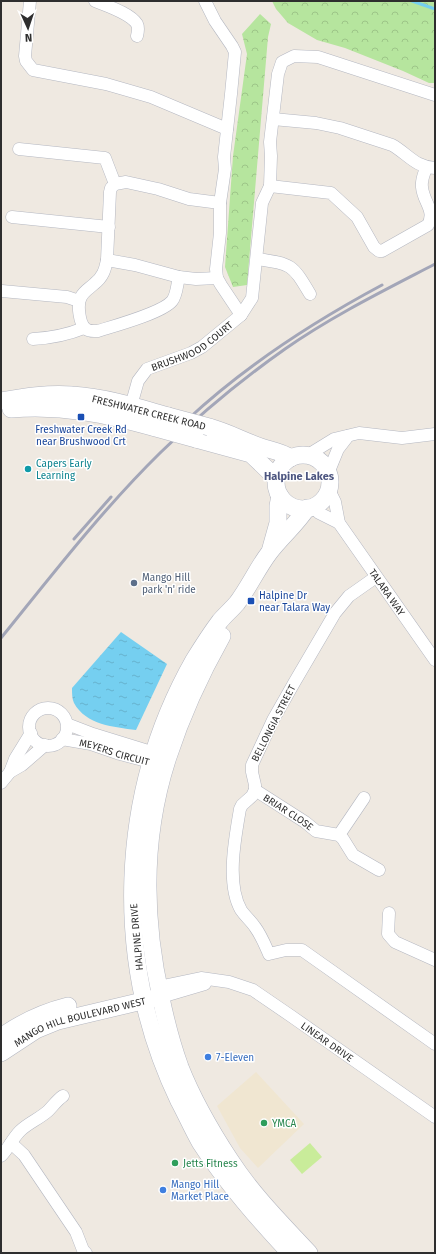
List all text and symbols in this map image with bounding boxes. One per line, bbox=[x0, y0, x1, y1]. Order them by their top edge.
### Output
north arrow bbox=[8, 8, 48, 48]
text: N bbox=[25, 31, 32, 44]
street label: BRUSHWOOD COURT bbox=[150, 319, 236, 374]
street label: FRESHWATER CREEK ROAD bbox=[91, 393, 207, 433]
marker: Freshwater Creek Rd near Brushwood Crt bbox=[76, 412, 86, 422]
place label: Freshwater Creek Rd near Brushwood Crt bbox=[35, 424, 127, 448]
place label: Capers Early Learning bbox=[36, 458, 92, 482]
marker: Capers Early Learning bbox=[23, 464, 33, 474]
district label: Halpine Lakes bbox=[264, 470, 335, 483]
street label: TALARA WAY bbox=[366, 567, 407, 619]
place label: Mango Hill park 'n' ride bbox=[142, 572, 196, 596]
marker: Mango Hill park 'n' ride bbox=[129, 578, 139, 588]
place label: Halpine Dr near Talara Way bbox=[259, 590, 330, 614]
marker: Halpine Dr near Talara Way bbox=[246, 596, 256, 606]
street label: BELLONGIA STREET bbox=[249, 682, 299, 764]
street label: MEYERS CIRCUIT bbox=[78, 737, 151, 769]
street label: BRIAR CLOSE bbox=[261, 792, 315, 833]
street label: HALPINE DRIVE bbox=[128, 903, 146, 971]
street label: MANGO HILL BOULEVARD WEST bbox=[12, 995, 148, 1050]
street label: LINEAR DRIVE bbox=[298, 1020, 355, 1065]
marker: 7-Eleven bbox=[203, 1052, 213, 1062]
place label: 7-Eleven bbox=[216, 1052, 254, 1064]
marker: YMCA bbox=[259, 1118, 269, 1128]
place label: YMCA bbox=[272, 1118, 297, 1130]
marker: Jetts Fitness bbox=[170, 1158, 180, 1168]
place label: Jetts Fitness bbox=[183, 1158, 238, 1170]
place label: Mango Hill Market Place bbox=[171, 1179, 229, 1203]
marker: Mango Hill Market Place bbox=[158, 1185, 168, 1195]

